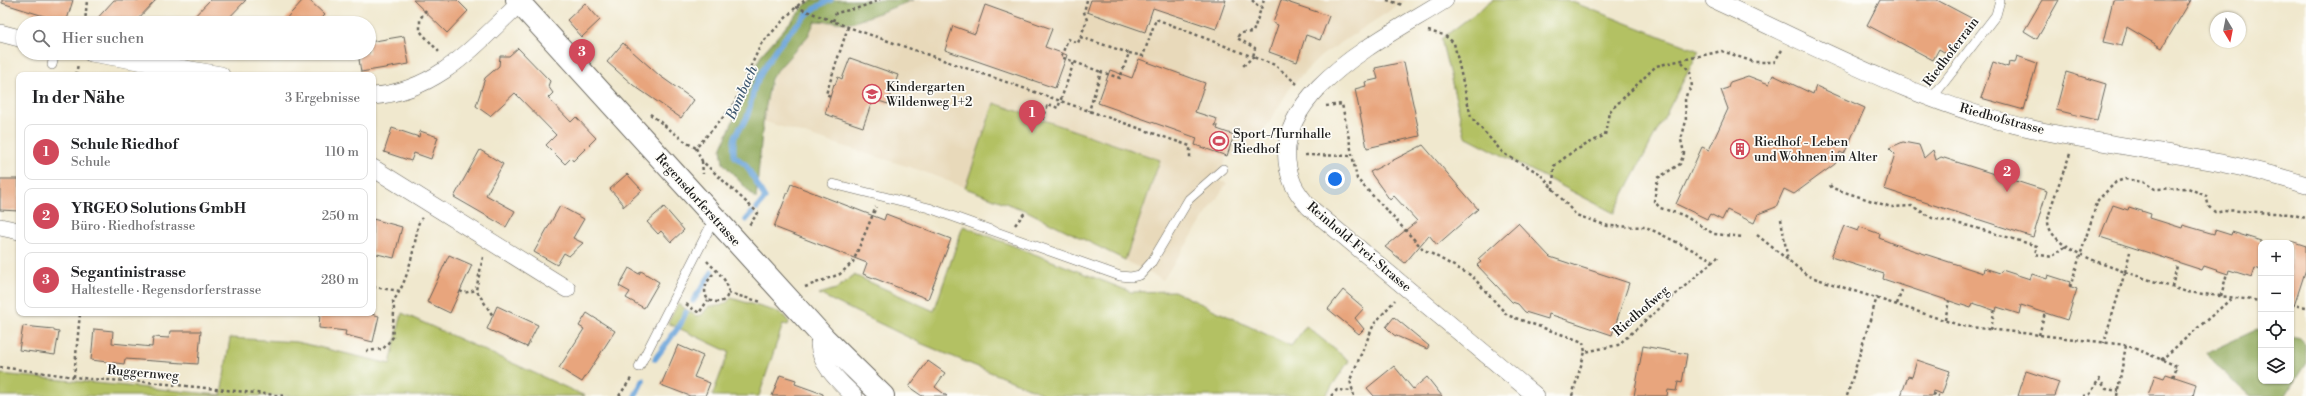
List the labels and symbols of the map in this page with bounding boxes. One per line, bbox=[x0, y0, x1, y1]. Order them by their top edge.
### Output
north arrow bbox=[2210, 12, 2246, 48]
street label: Riedhoferrain bbox=[1920, 14, 1983, 90]
pin: 3 bbox=[569, 39, 595, 72]
water label: Bombach bbox=[722, 63, 762, 124]
place label: Kindergarten Wildenweg 1+2 bbox=[885, 79, 973, 110]
school or university icon: Kindergarten Wildenweg 1+2 bbox=[861, 83, 883, 105]
pin: 1 bbox=[1019, 100, 1045, 133]
street label: Riedhofstrasse bbox=[1958, 100, 2047, 138]
place label: Sport-/Turnhalle Riedhof bbox=[1233, 126, 1332, 157]
sports icon: Sport-/Turnhalle Riedhof bbox=[1208, 130, 1230, 152]
place label: Riedhof - Leben und Wohnen im Alter bbox=[1754, 134, 1878, 165]
building icon: Riedhof - Leben und Wohnen im Alter bbox=[1729, 138, 1751, 160]
street label: Regensdorferstrasse bbox=[652, 150, 744, 250]
pin: 2 bbox=[1994, 159, 2020, 192]
your location bbox=[1325, 169, 1345, 189]
street label: Reinhold-Frei-Strasse bbox=[1304, 199, 1415, 296]
street label: Riedhofweg bbox=[1610, 282, 1672, 340]
street label: Ruggernweg bbox=[106, 362, 180, 384]

